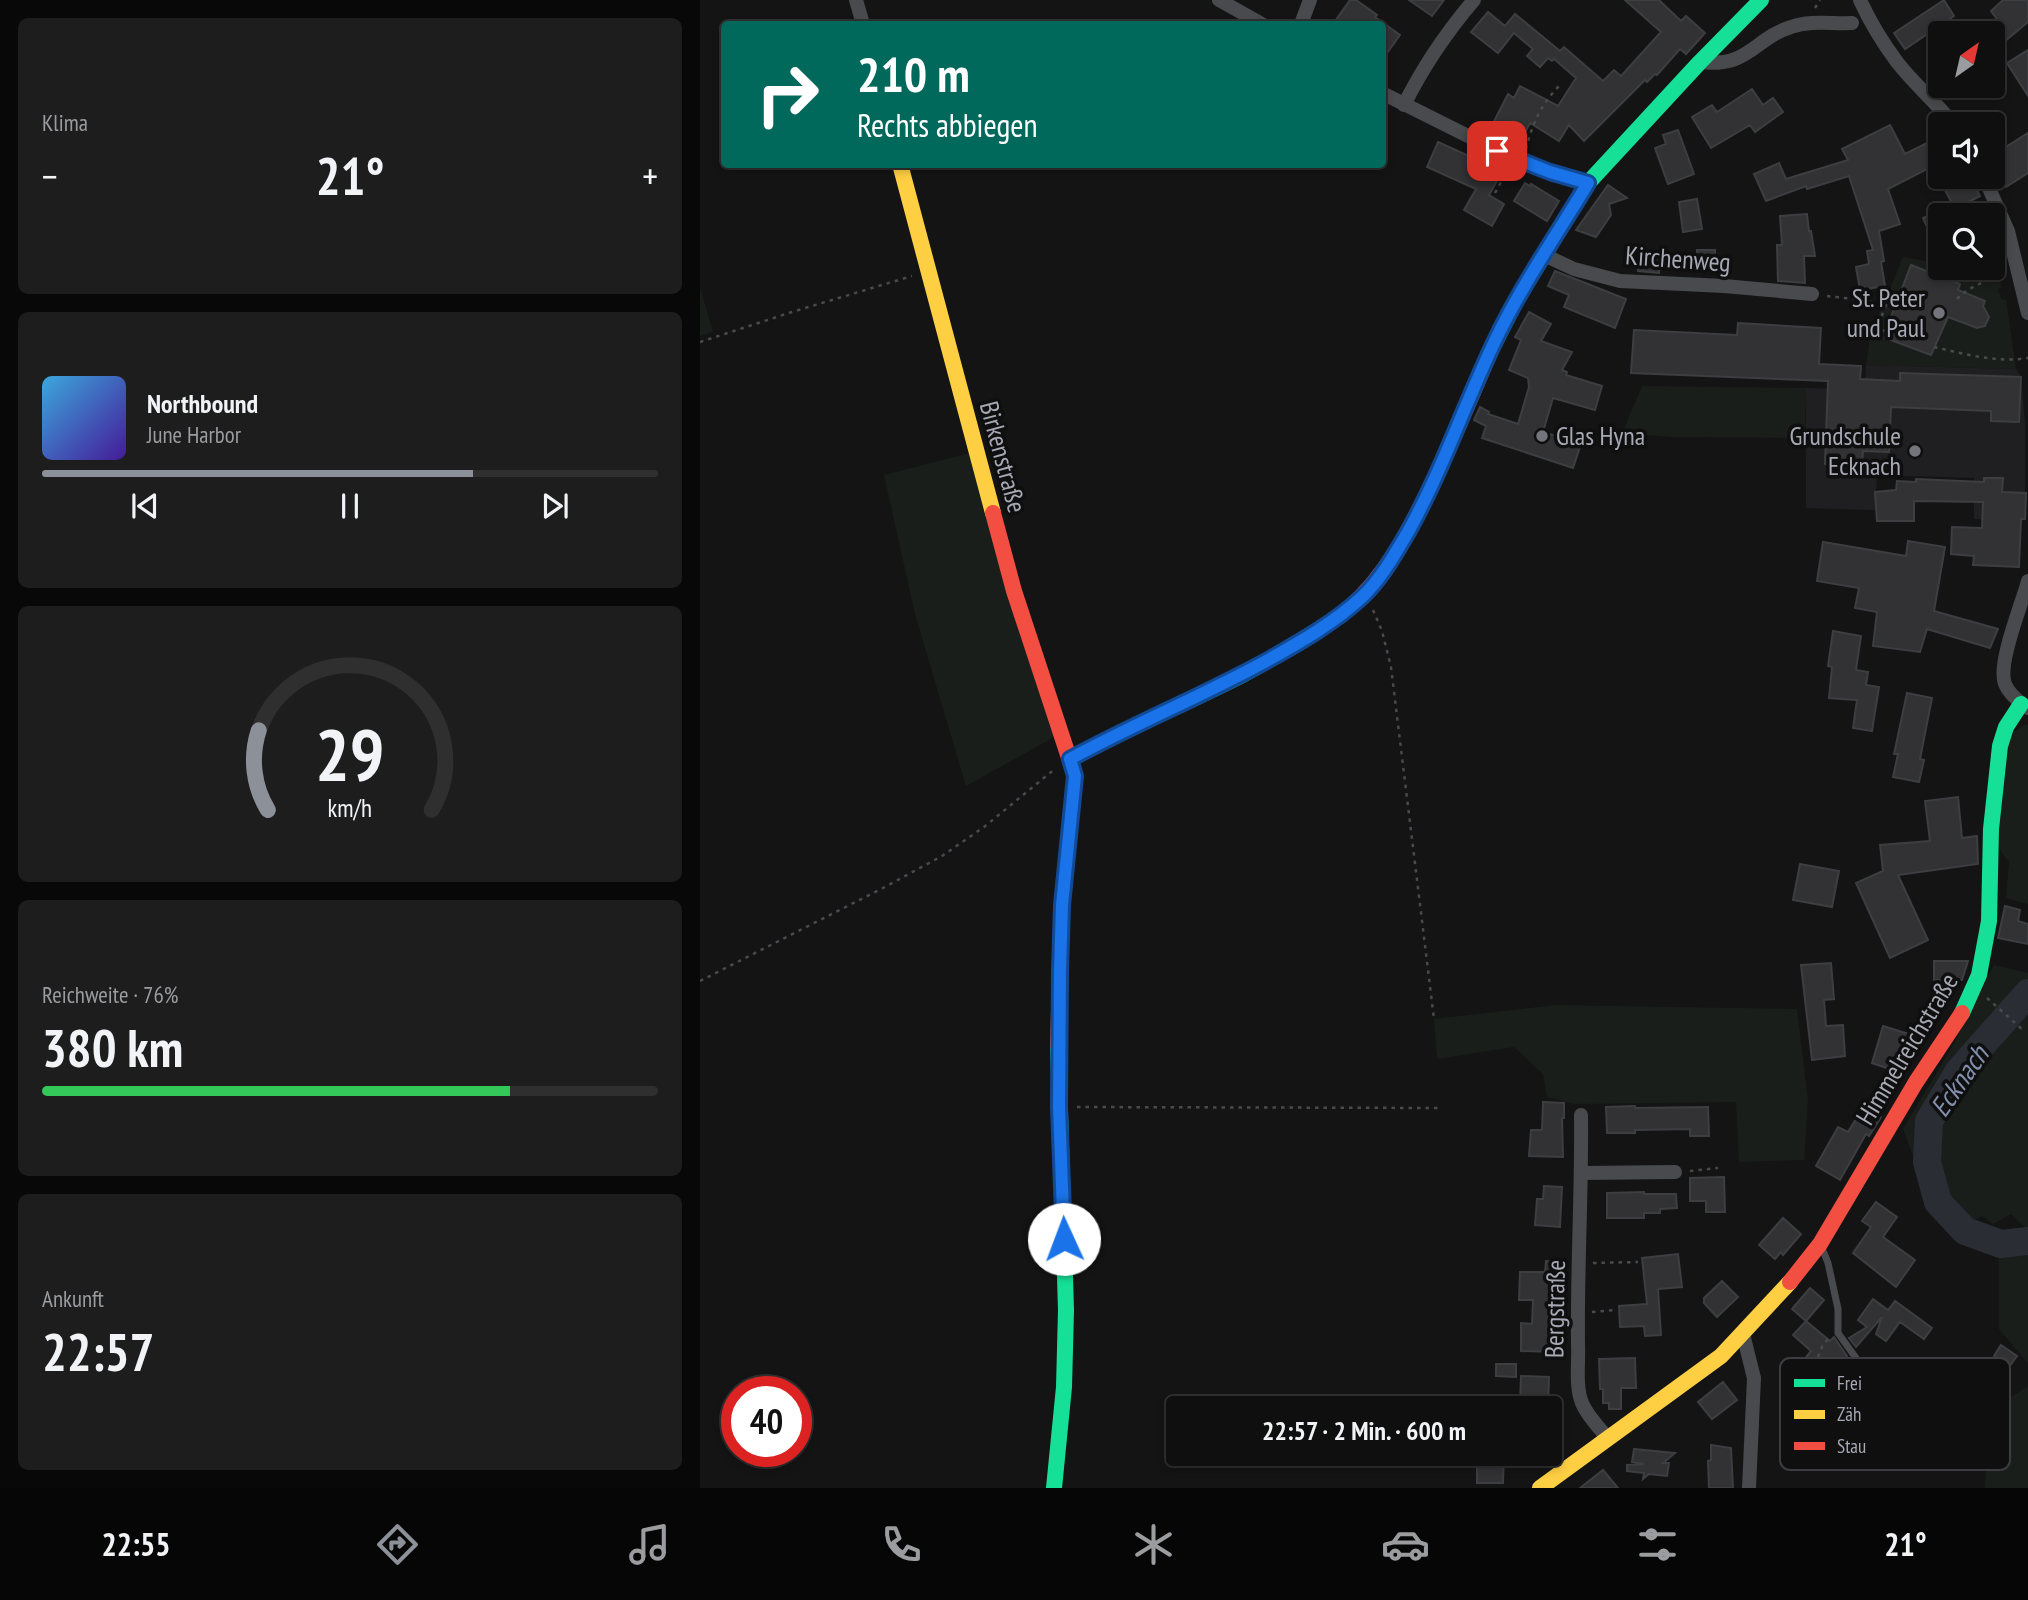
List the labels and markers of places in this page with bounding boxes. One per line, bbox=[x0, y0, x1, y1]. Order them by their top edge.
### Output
pin bbox=[1467, 121, 1527, 181]
place label: St. Peter und Paul bbox=[1847, 281, 1925, 344]
marker: St. Peter und Paul bbox=[1931, 305, 1947, 321]
place label: Glas Hyna bbox=[1556, 419, 1645, 452]
place label: Grundschule Ecknach bbox=[1790, 419, 1901, 482]
marker: Glas Hyna bbox=[1534, 428, 1550, 444]
marker: Grundschule Ecknach bbox=[1907, 443, 1923, 459]

